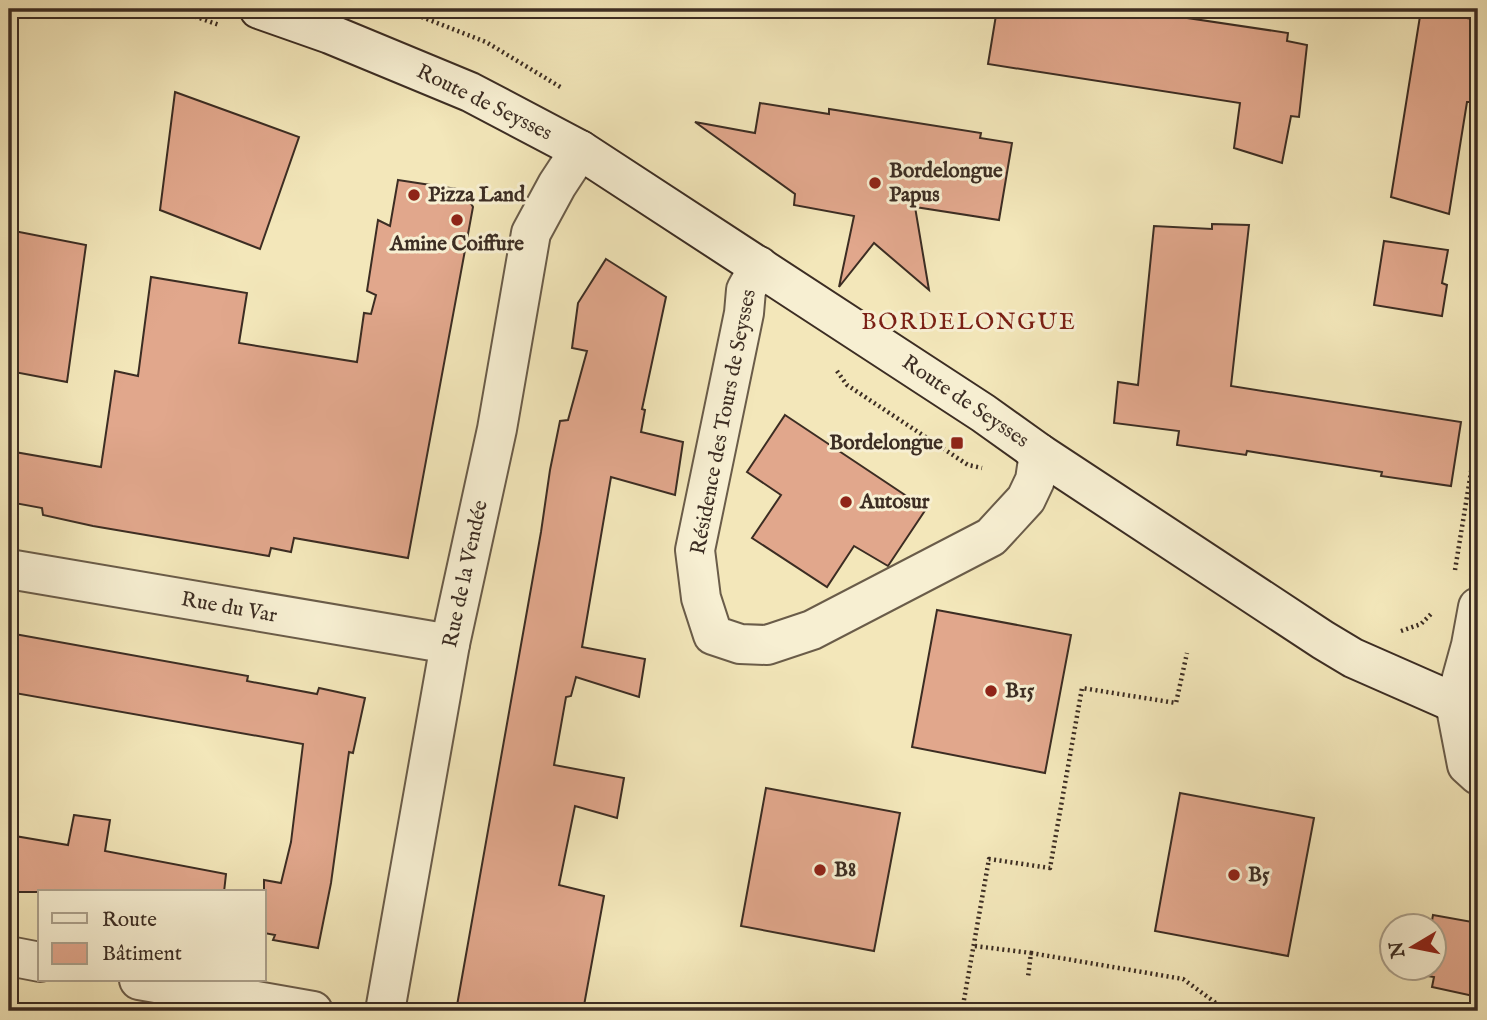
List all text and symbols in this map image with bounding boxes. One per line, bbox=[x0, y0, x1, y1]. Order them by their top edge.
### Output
street label: Route de Seysses bbox=[412, 59, 556, 147]
place label: Bordelongue Papus bbox=[889, 158, 1003, 209]
marker: Bordelongue Papus bbox=[867, 175, 883, 191]
place label: Pizza Land bbox=[428, 182, 526, 209]
marker: Pizza Land bbox=[406, 187, 422, 203]
marker: Amine Coiffure bbox=[449, 212, 465, 228]
place label: Amine Coiffure bbox=[389, 231, 524, 258]
street label: Résidence des Tours de Seysses bbox=[685, 287, 763, 557]
district label: BORDELONGUE bbox=[861, 308, 1077, 337]
street label: Route de Seysses bbox=[896, 350, 1034, 454]
place label: Bordelongue bbox=[829, 430, 943, 457]
marker: Bordelongue bbox=[949, 435, 965, 451]
place label: Autosur bbox=[859, 489, 930, 516]
marker: Autosur bbox=[838, 494, 854, 510]
street label: Rue de la Vendée bbox=[437, 498, 495, 650]
street label: Rue du Var bbox=[179, 586, 279, 630]
place label: B15 bbox=[1005, 678, 1035, 705]
marker: B15 bbox=[983, 683, 999, 699]
place label: B8 bbox=[834, 857, 856, 884]
marker: B8 bbox=[812, 862, 828, 878]
place label: B5 bbox=[1248, 862, 1270, 889]
marker: B5 bbox=[1226, 867, 1242, 883]
legend bbox=[38, 890, 266, 982]
text: Route bbox=[102, 907, 157, 934]
north arrow bbox=[1378, 912, 1448, 982]
text: N bbox=[1385, 939, 1412, 961]
text: Bâtiment bbox=[102, 941, 182, 968]

